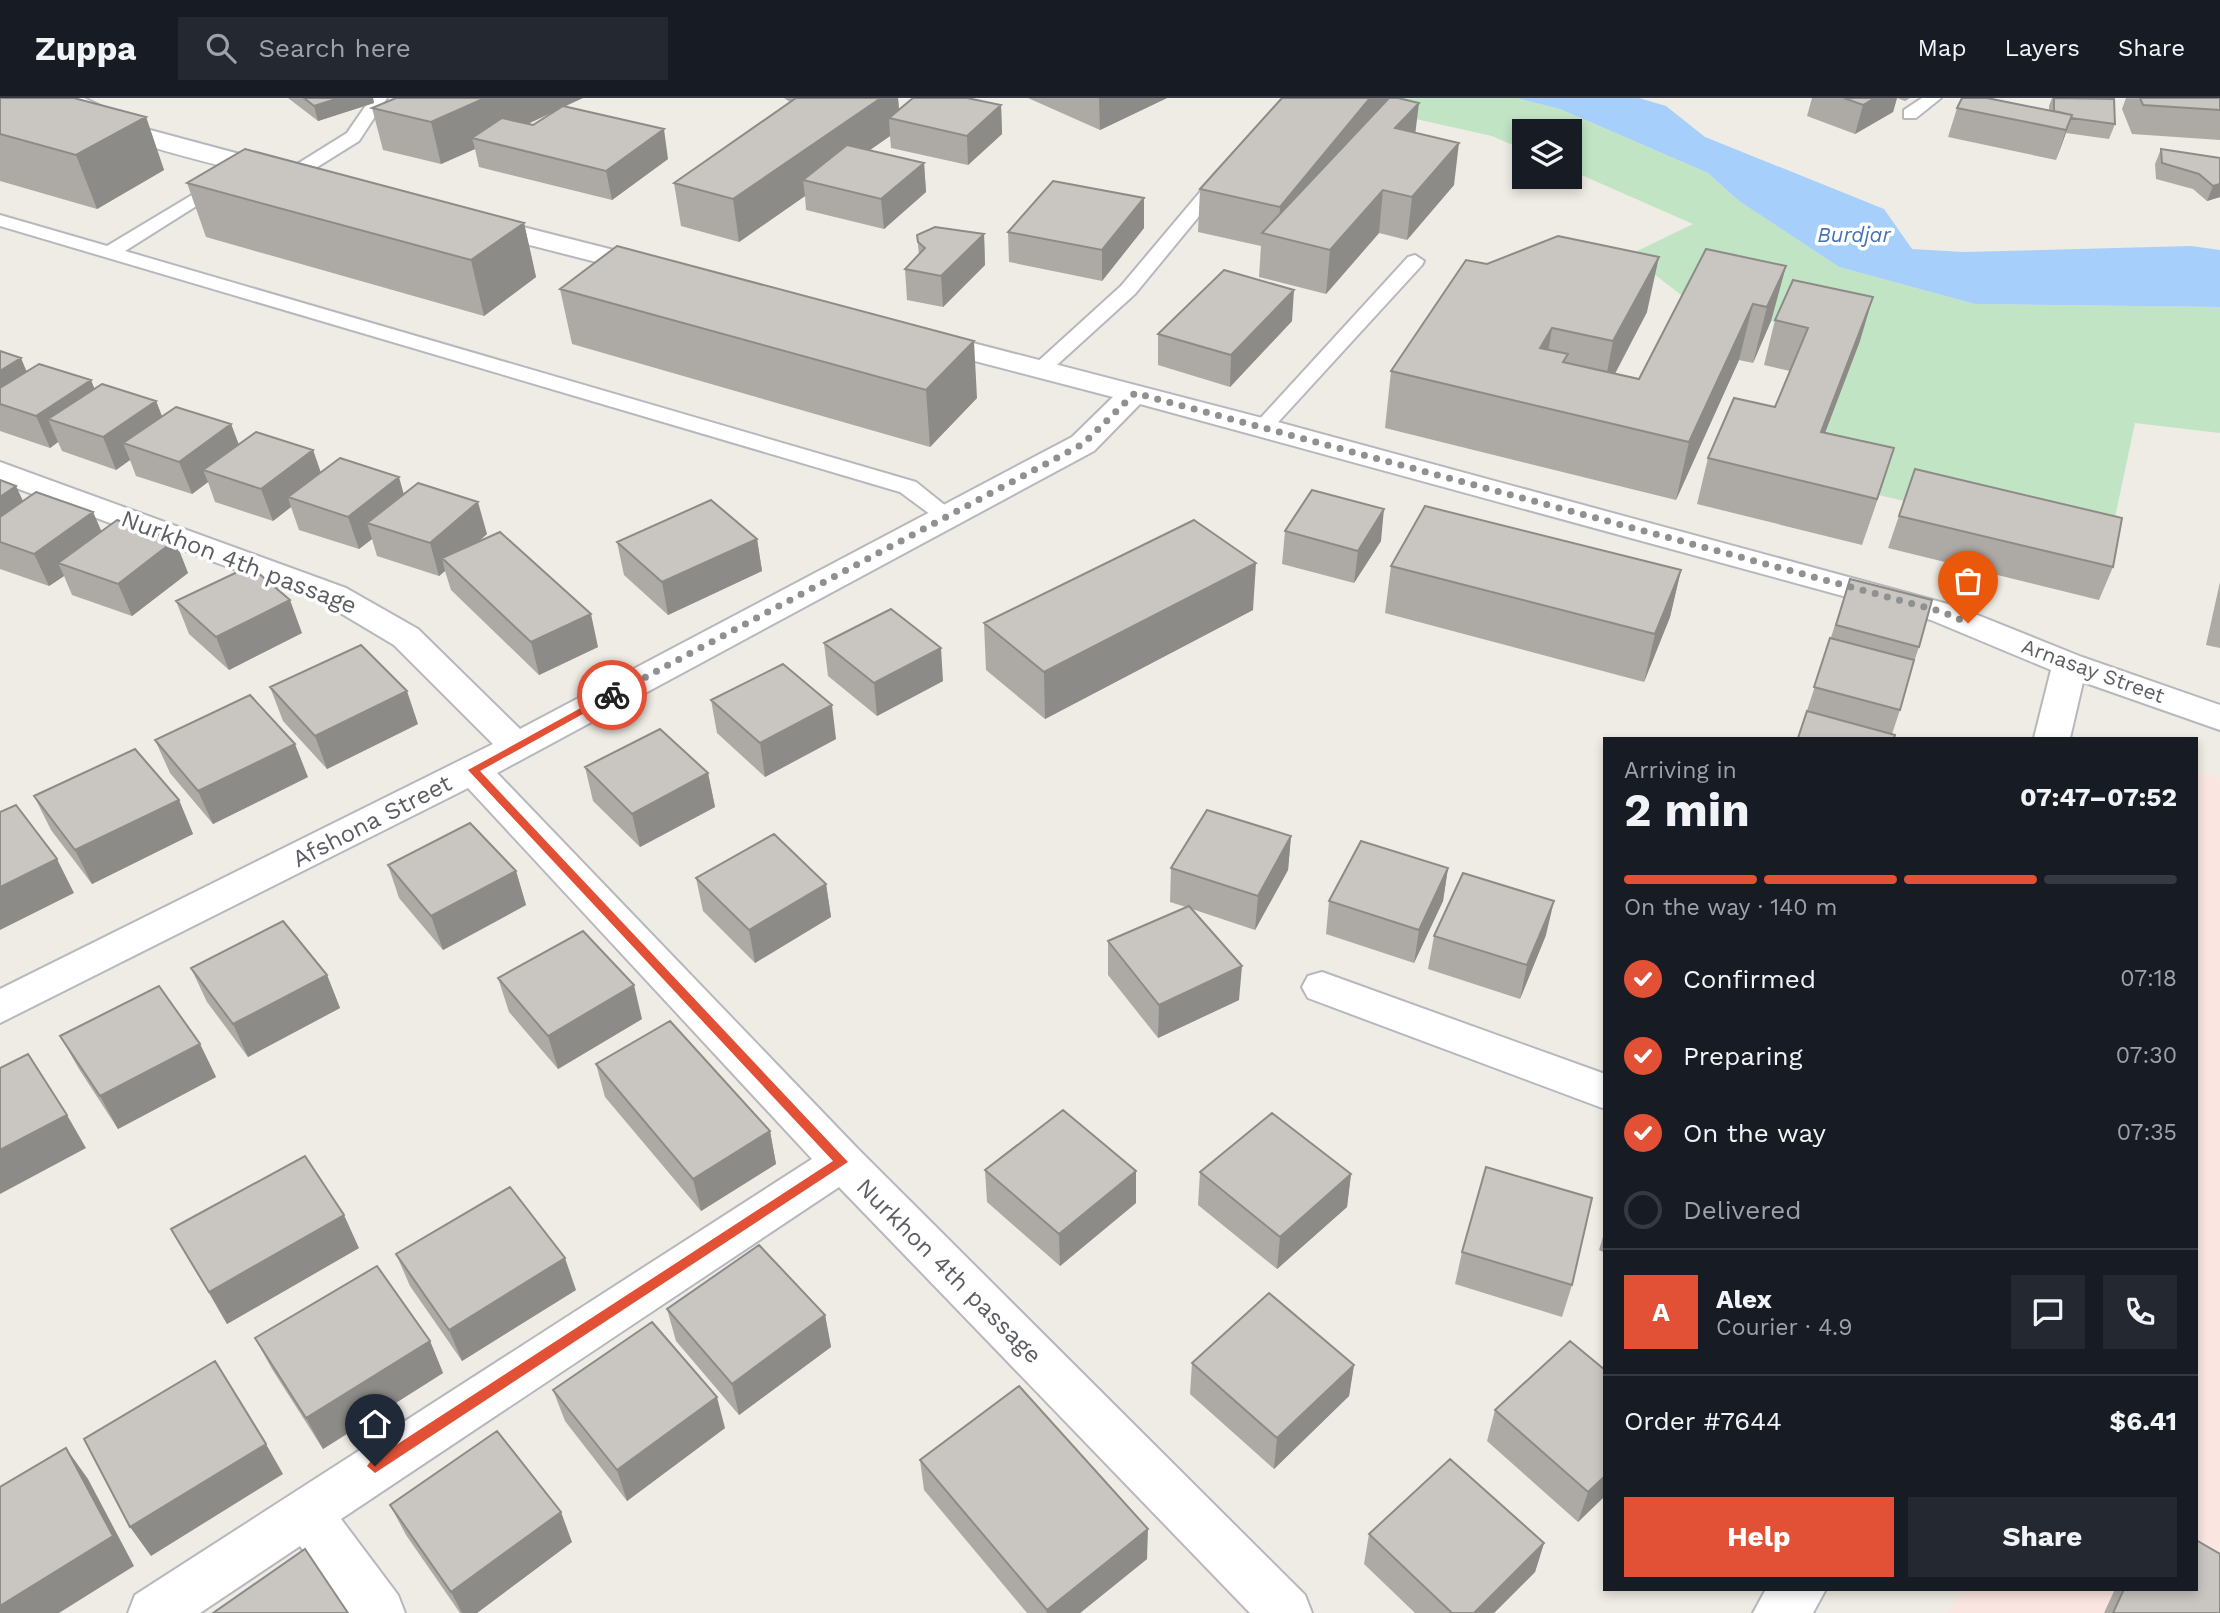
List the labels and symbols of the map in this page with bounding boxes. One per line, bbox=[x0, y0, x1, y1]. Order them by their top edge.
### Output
water label: Burdjar bbox=[1817, 222, 1892, 247]
street label: Nurkhon 4th passage bbox=[117, 504, 361, 620]
pin bbox=[1938, 551, 1998, 623]
street label: Arnasay Street bbox=[2018, 633, 2168, 708]
courier bbox=[577, 660, 647, 730]
street label: Afshona Street bbox=[288, 769, 456, 873]
street label: Nurkhon 4th passage bbox=[851, 1173, 1047, 1369]
pin bbox=[345, 1394, 405, 1466]

